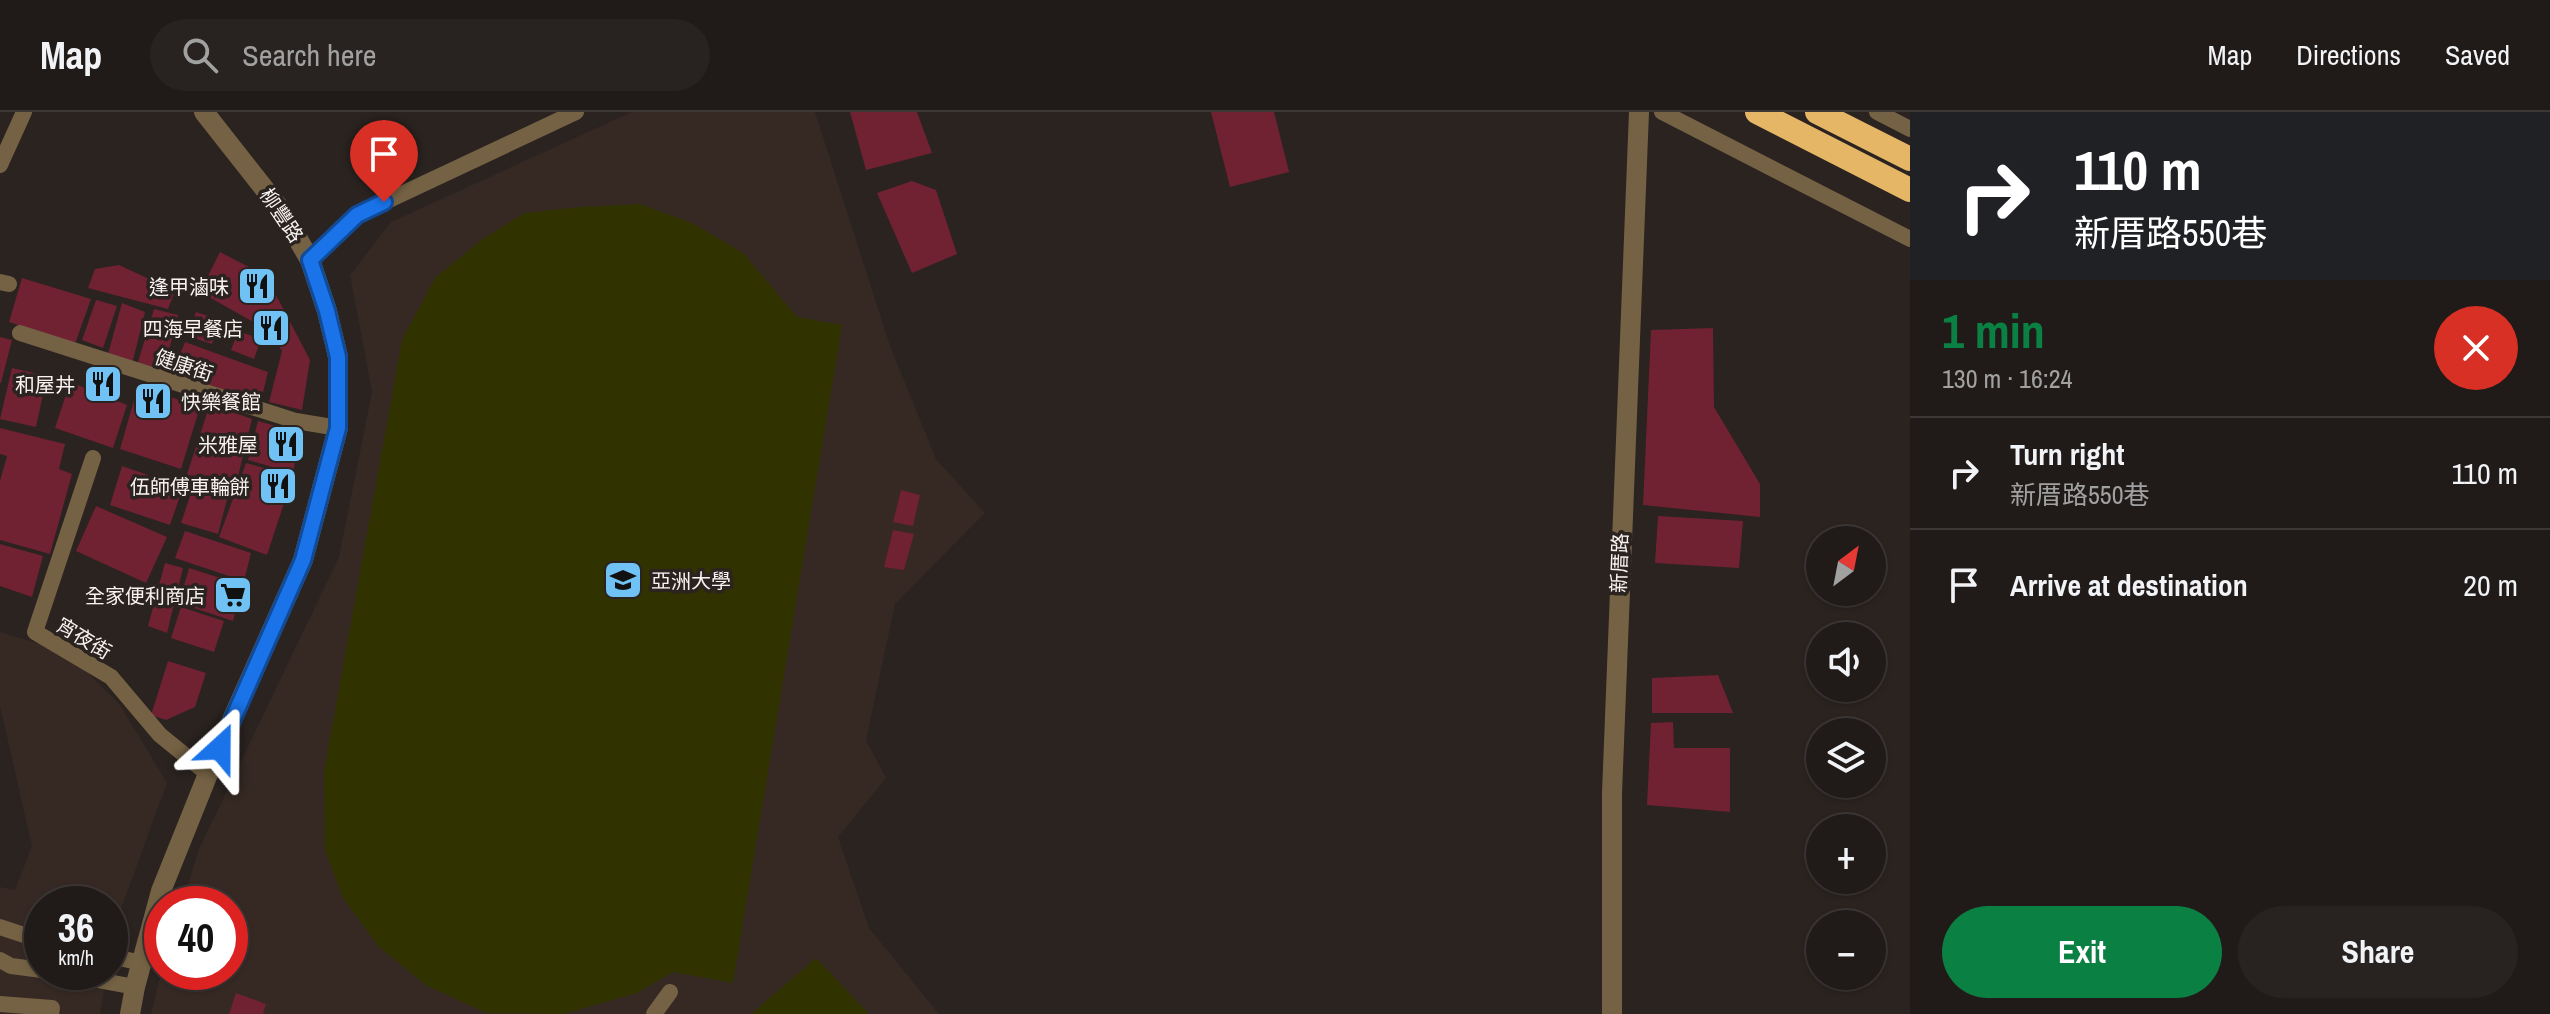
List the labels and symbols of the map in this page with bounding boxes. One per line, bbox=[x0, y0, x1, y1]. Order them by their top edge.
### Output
pin bbox=[350, 120, 418, 202]
street label: 柳豐路 bbox=[254, 183, 310, 247]
restaurant icon: 逢甲滷味 bbox=[236, 265, 278, 307]
place label: 逢甲滷味 bbox=[149, 273, 229, 300]
restaurant icon: 四海早餐店 bbox=[250, 307, 292, 349]
place label: 四海早餐店 bbox=[143, 315, 243, 342]
street label: 健康街 bbox=[151, 343, 217, 387]
restaurant icon: 和屋丼 bbox=[82, 363, 124, 405]
place label: 和屋丼 bbox=[15, 371, 75, 398]
restaurant icon: 快樂餐館 bbox=[132, 380, 174, 422]
place label: 快樂餐館 bbox=[181, 388, 261, 415]
restaurant icon: 米雅屋 bbox=[265, 423, 307, 465]
place label: 米雅屋 bbox=[198, 431, 258, 458]
restaurant icon: 伍師傅車輪餅 bbox=[257, 465, 299, 507]
place label: 伍師傅車輪餅 bbox=[130, 473, 250, 500]
north arrow bbox=[1806, 526, 1886, 606]
street label: 新厝路 bbox=[1604, 533, 1634, 593]
school or university icon: 亞洲大學 bbox=[602, 559, 644, 601]
place label: 亞洲大學 bbox=[651, 567, 731, 594]
supermarket icon: 全家便利商店 bbox=[212, 574, 254, 616]
place label: 全家便利商店 bbox=[85, 582, 205, 609]
street label: 宵夜街 bbox=[51, 611, 117, 665]
position arrow bbox=[178, 706, 262, 790]
speed limit sign: 40 bbox=[144, 886, 248, 990]

